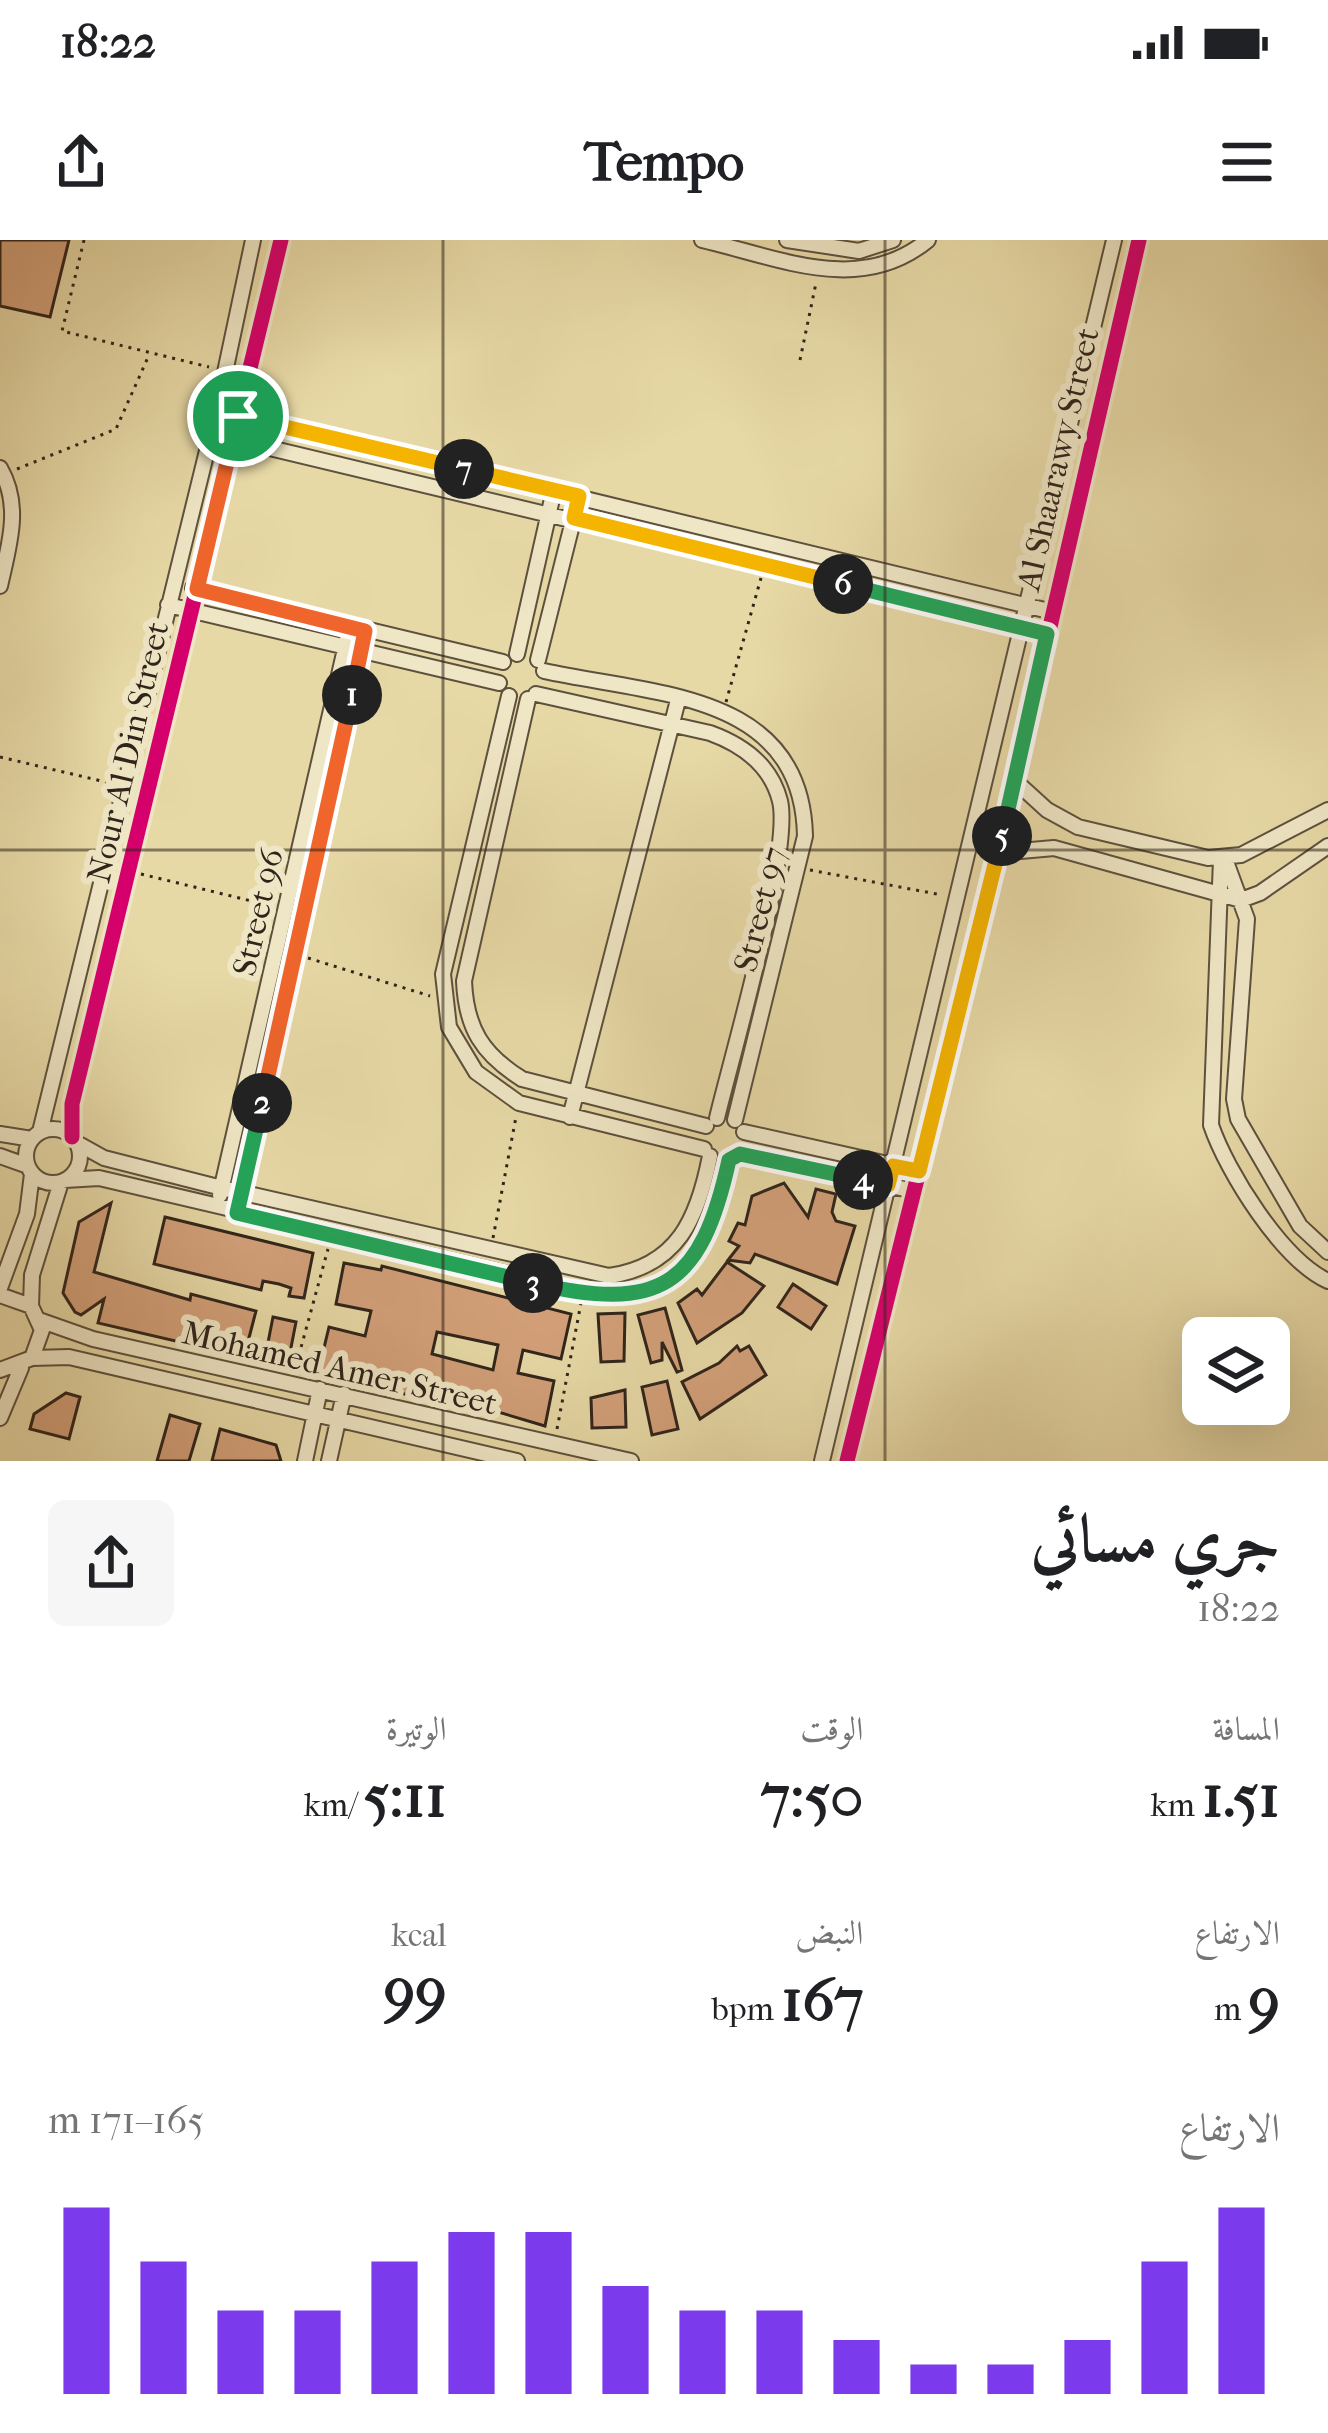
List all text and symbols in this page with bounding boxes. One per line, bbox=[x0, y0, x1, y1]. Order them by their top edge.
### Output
text: 18:22 bbox=[60, 16, 156, 69]
icon: share bbox=[48, 129, 114, 195]
icon: menu bbox=[1214, 129, 1280, 195]
text: Tempo bbox=[584, 131, 744, 194]
street label: Al Shaarawy Street bbox=[1009, 324, 1108, 597]
pin bbox=[187, 365, 289, 467]
icon: arrive bbox=[205, 383, 271, 449]
pin: 7 bbox=[434, 439, 494, 499]
text: 7 bbox=[456, 449, 472, 488]
pin: 6 bbox=[813, 554, 873, 614]
text: 6 bbox=[834, 564, 852, 603]
street label: Nour Al Din Street bbox=[79, 618, 177, 887]
pin: 1 bbox=[322, 665, 382, 725]
text: 1 bbox=[346, 675, 358, 714]
pin: 5 bbox=[972, 806, 1032, 866]
text: 5 bbox=[995, 816, 1009, 855]
street label: Street 97 bbox=[726, 843, 795, 976]
street label: Street 96 bbox=[225, 845, 292, 980]
pin: 2 bbox=[232, 1073, 292, 1133]
text: 2 bbox=[254, 1083, 270, 1122]
pin: 4 bbox=[833, 1150, 893, 1210]
text: 4 bbox=[853, 1160, 873, 1199]
pin: 3 bbox=[503, 1253, 563, 1313]
text: 3 bbox=[526, 1263, 540, 1302]
street label: Mohamed Amer Street bbox=[178, 1313, 501, 1424]
map controls bbox=[1182, 1317, 1290, 1425]
button: layers bbox=[1182, 1317, 1290, 1425]
button: share bbox=[48, 1500, 174, 1626]
text: جري مسائي bbox=[1031, 1501, 1280, 1578]
text: 18:22 bbox=[1197, 1585, 1280, 1631]
text: الوتيرة bbox=[386, 1710, 447, 1749]
text: الوقت bbox=[800, 1710, 863, 1749]
text: المسافة bbox=[1213, 1710, 1280, 1749]
text: 5:11 bbox=[363, 1761, 447, 1832]
text: 7:50 bbox=[761, 1761, 863, 1832]
text: 1.51 bbox=[1202, 1761, 1280, 1832]
text: /km bbox=[304, 1786, 363, 1825]
text: km bbox=[1151, 1786, 1202, 1825]
text: النبض bbox=[795, 1914, 863, 1953]
text: الارتفاع bbox=[1194, 1914, 1280, 1953]
text: kcal bbox=[391, 1916, 447, 1955]
text: 99 bbox=[384, 1955, 447, 2026]
text: 167 bbox=[781, 1965, 863, 2036]
text: 9 bbox=[1249, 1965, 1280, 2036]
text: bpm bbox=[712, 1990, 781, 2029]
text: m bbox=[1214, 1990, 1249, 2029]
text: 165–171 m bbox=[48, 2097, 204, 2143]
text: الارتفاع bbox=[1179, 2105, 1280, 2151]

